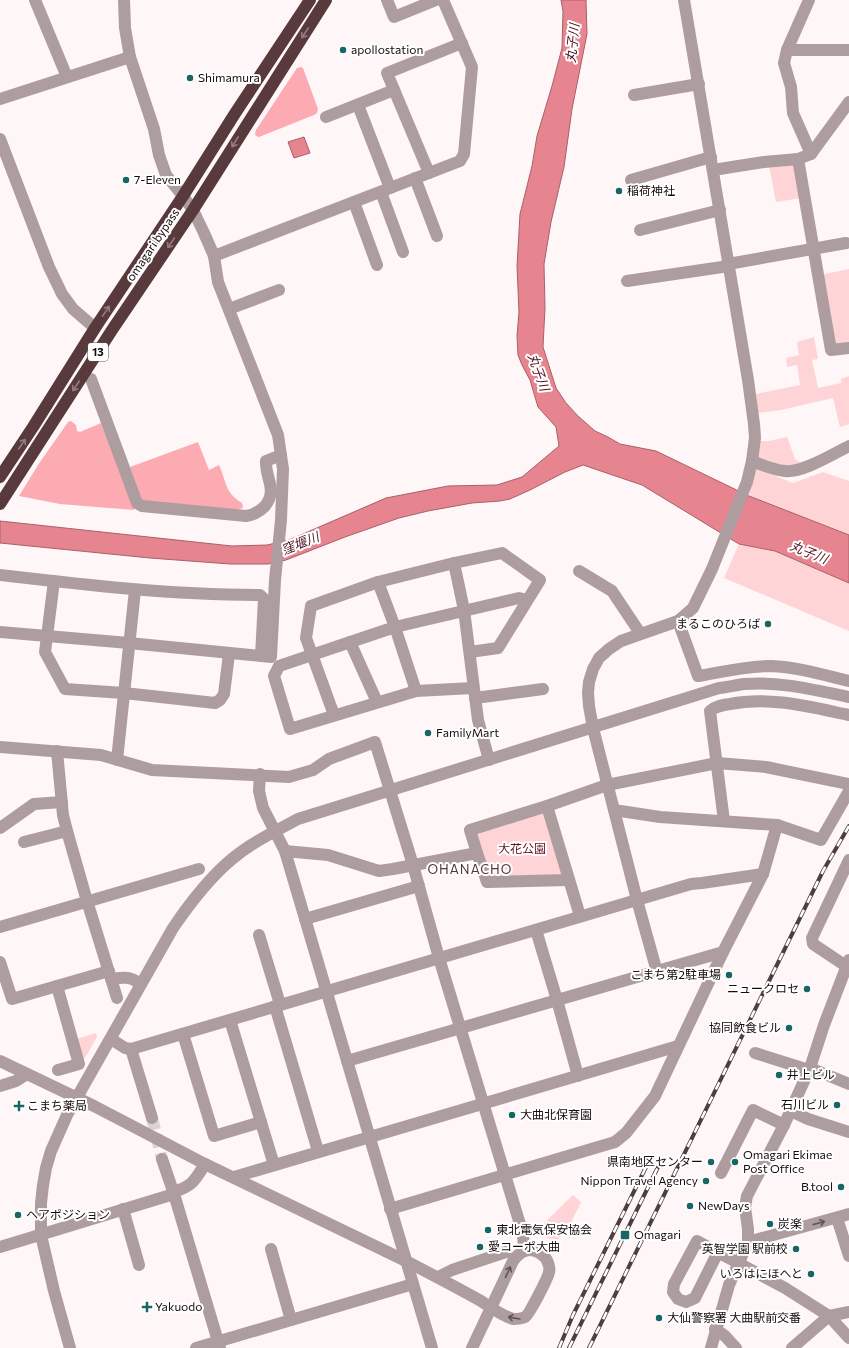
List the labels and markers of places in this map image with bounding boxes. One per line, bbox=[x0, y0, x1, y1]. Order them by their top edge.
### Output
place label: apollostation bbox=[351, 42, 423, 56]
marker: apollostation bbox=[338, 45, 348, 55]
place label: Shimamura bbox=[198, 70, 260, 84]
marker: Shimamura bbox=[185, 73, 195, 83]
place label: 7-Eleven bbox=[134, 172, 181, 186]
marker: 7-Eleven bbox=[121, 175, 131, 185]
place label: 稲荷神社 bbox=[627, 183, 675, 197]
marker: 稲荷神社 bbox=[614, 186, 624, 196]
place label: まるこのひろば bbox=[676, 616, 760, 630]
marker: まるこのひろば bbox=[763, 619, 773, 629]
place label: FamilyMart bbox=[436, 725, 499, 739]
marker: FamilyMart bbox=[423, 728, 433, 738]
place label: こまち第2駐車場 bbox=[630, 967, 721, 981]
marker: こまち第2駐車場 bbox=[724, 970, 734, 980]
place label: ニュークロセ bbox=[727, 981, 799, 995]
marker: ニュークロセ bbox=[802, 984, 812, 994]
place label: 協同飲食ビル bbox=[709, 1020, 781, 1034]
marker: 協同飲食ビル bbox=[784, 1023, 794, 1033]
place label: 井上ビル bbox=[787, 1067, 835, 1081]
marker: 井上ビル bbox=[774, 1070, 784, 1080]
place label: 石川ビル bbox=[781, 1097, 829, 1111]
place label: こまち薬局 bbox=[27, 1098, 87, 1112]
marker: 石川ビル bbox=[832, 1100, 842, 1110]
marker: こまち薬局 bbox=[14, 1101, 24, 1111]
place label: 大曲北保育園 bbox=[520, 1107, 592, 1121]
marker: 大曲北保育園 bbox=[507, 1110, 517, 1120]
place label: Omagari Ekimae Post Office bbox=[743, 1147, 832, 1175]
place label: 県南地区センター bbox=[607, 1154, 703, 1168]
marker: 県南地区センター bbox=[706, 1157, 716, 1167]
marker: Omagari Ekimae Post Office bbox=[730, 1157, 740, 1167]
place label: Nippon Travel Agency bbox=[580, 1173, 698, 1187]
marker: Nippon Travel Agency bbox=[701, 1176, 711, 1186]
place label: B.tool bbox=[801, 1179, 833, 1193]
marker: B.tool bbox=[836, 1182, 846, 1192]
place label: NewDays bbox=[698, 1198, 749, 1212]
marker: NewDays bbox=[685, 1201, 695, 1211]
place label: ヘアポジション bbox=[26, 1207, 110, 1221]
marker: ヘアポジション bbox=[13, 1210, 23, 1220]
place label: 炭楽 bbox=[778, 1216, 802, 1230]
marker: 炭楽 bbox=[765, 1219, 775, 1229]
place label: 東北電気保安協会 bbox=[496, 1222, 592, 1236]
marker: 東北電気保安協会 bbox=[483, 1225, 493, 1235]
place label: Omagari bbox=[634, 1227, 681, 1241]
marker: Omagari bbox=[619, 1229, 631, 1241]
place label: 愛コーポ大曲 bbox=[488, 1239, 560, 1253]
place label: 英智学園 駅前校 bbox=[702, 1241, 788, 1255]
marker: 愛コーポ大曲 bbox=[475, 1242, 485, 1252]
marker: 英智学園 駅前校 bbox=[791, 1244, 801, 1254]
place label: いろはにほへと bbox=[720, 1266, 803, 1280]
marker: いろはにほへと bbox=[806, 1269, 816, 1279]
place label: Yakuodo bbox=[155, 1299, 202, 1313]
marker: Yakuodo bbox=[142, 1302, 152, 1312]
place label: 大仙警察署 大曲駅前交番 bbox=[667, 1310, 801, 1324]
marker: 大仙警察署 大曲駅前交番 bbox=[654, 1313, 664, 1323]

